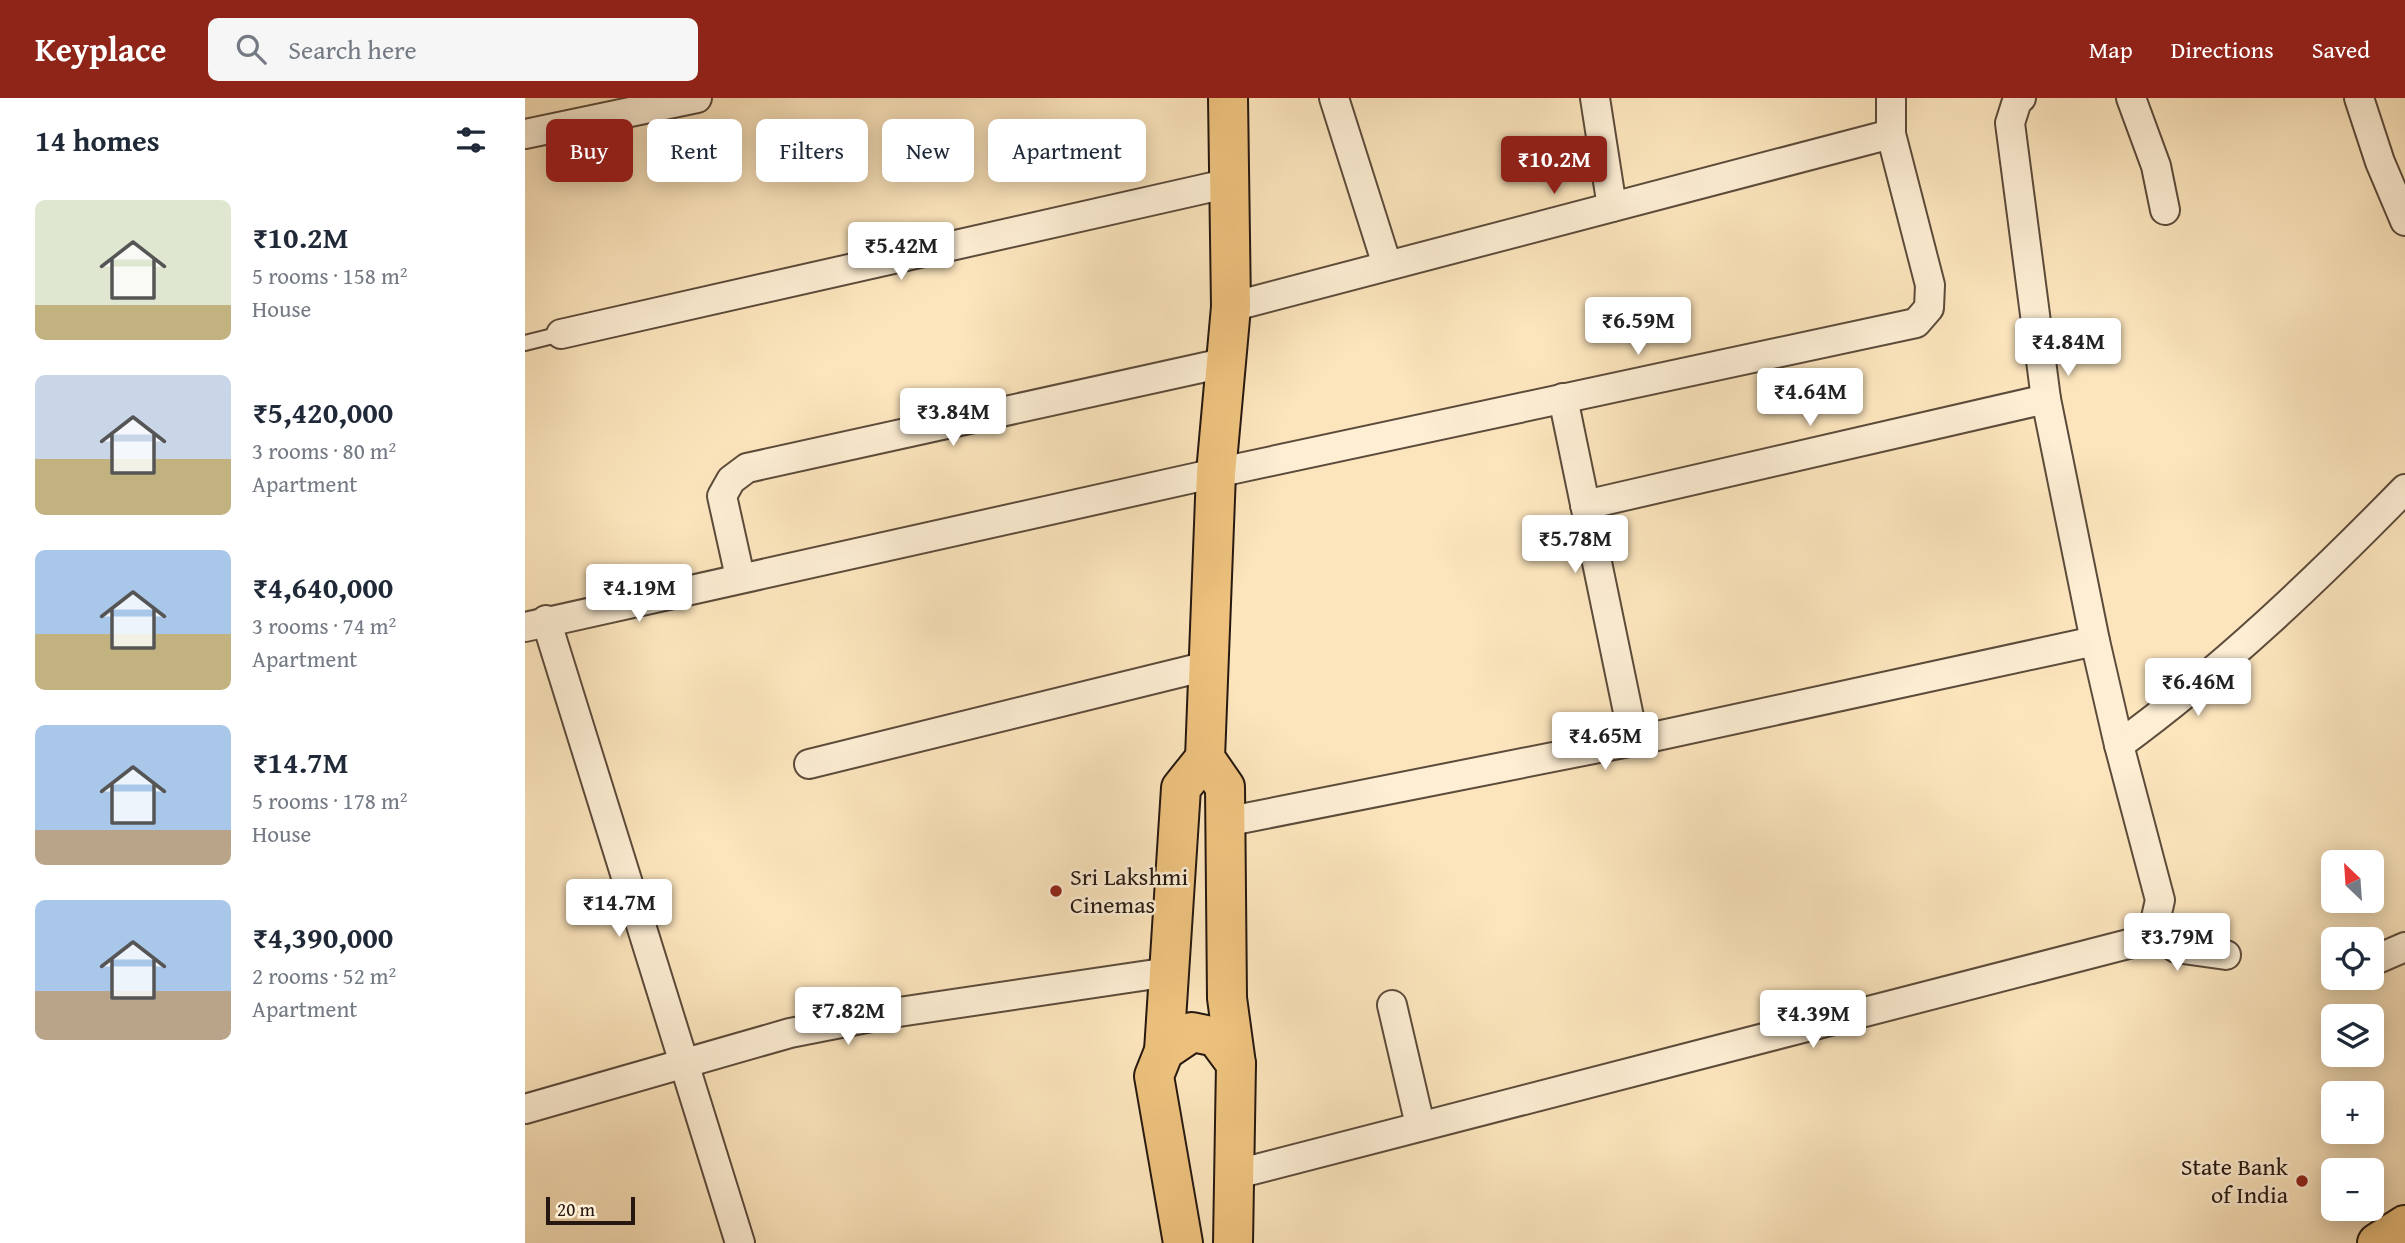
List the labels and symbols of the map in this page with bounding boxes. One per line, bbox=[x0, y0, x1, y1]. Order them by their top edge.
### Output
pin: ₹10.2M bbox=[1497, 136, 1611, 196]
pin: ₹5.42M bbox=[844, 222, 958, 282]
pin: ₹6.59M bbox=[1581, 298, 1695, 357]
pin: ₹4.84M bbox=[2011, 318, 2125, 378]
pin: ₹4.64M bbox=[1753, 368, 1867, 428]
pin: ₹3.84M bbox=[896, 388, 1010, 448]
pin: ₹5.78M bbox=[1518, 516, 1632, 575]
pin: ₹4.19M bbox=[582, 564, 696, 624]
pin: ₹6.46M bbox=[2141, 658, 2255, 718]
pin: ₹4.65M bbox=[1548, 712, 1662, 772]
north arrow bbox=[2321, 850, 2383, 914]
place label: Sri Lakshmi Cinemas bbox=[1070, 859, 1188, 922]
pin: ₹14.7M bbox=[562, 880, 676, 939]
marker: Sri Lakshmi Cinemas bbox=[1048, 883, 1064, 899]
pin: ₹3.79M bbox=[2120, 914, 2234, 973]
pin: ₹7.82M bbox=[791, 988, 905, 1047]
pin: ₹4.39M bbox=[1756, 990, 1870, 1050]
place label: State Bank of India bbox=[2181, 1149, 2289, 1212]
marker: State Bank of India bbox=[2294, 1173, 2310, 1189]
scale bar bbox=[546, 1194, 635, 1226]

